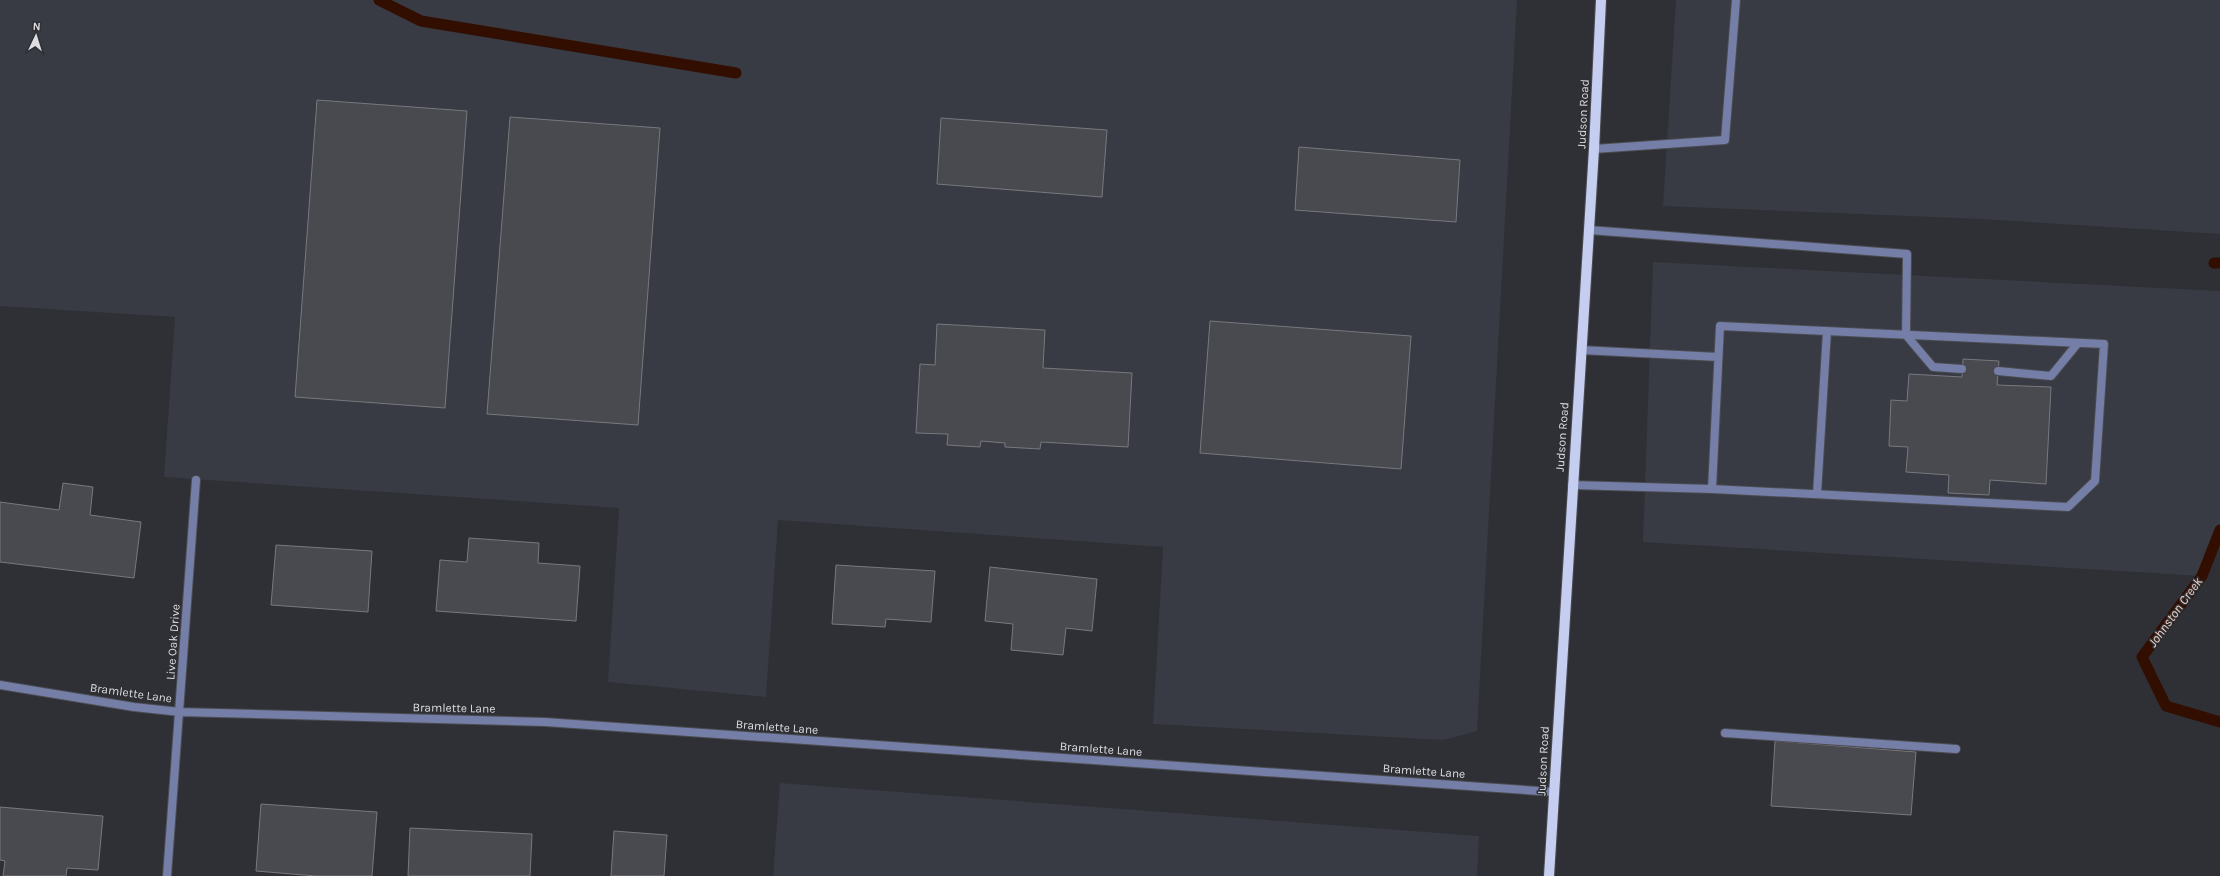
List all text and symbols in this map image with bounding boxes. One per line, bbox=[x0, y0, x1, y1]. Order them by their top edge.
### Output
north arrow bbox=[16, 16, 56, 56]
text: N bbox=[32, 20, 41, 33]
street label: Judson Road bbox=[1574, 79, 1592, 149]
street label: Judson Road bbox=[1553, 402, 1571, 472]
water label: Johnston Creek bbox=[2145, 574, 2205, 650]
street label: Live Oak Drive bbox=[163, 603, 183, 681]
street label: Bramlette Lane bbox=[89, 680, 173, 706]
street label: Bramlette Lane bbox=[412, 700, 496, 716]
street label: Bramlette Lane bbox=[735, 717, 819, 737]
street label: Judson Road bbox=[1534, 726, 1552, 796]
street label: Bramlette Lane bbox=[1059, 739, 1143, 759]
street label: Bramlette Lane bbox=[1382, 761, 1466, 781]

